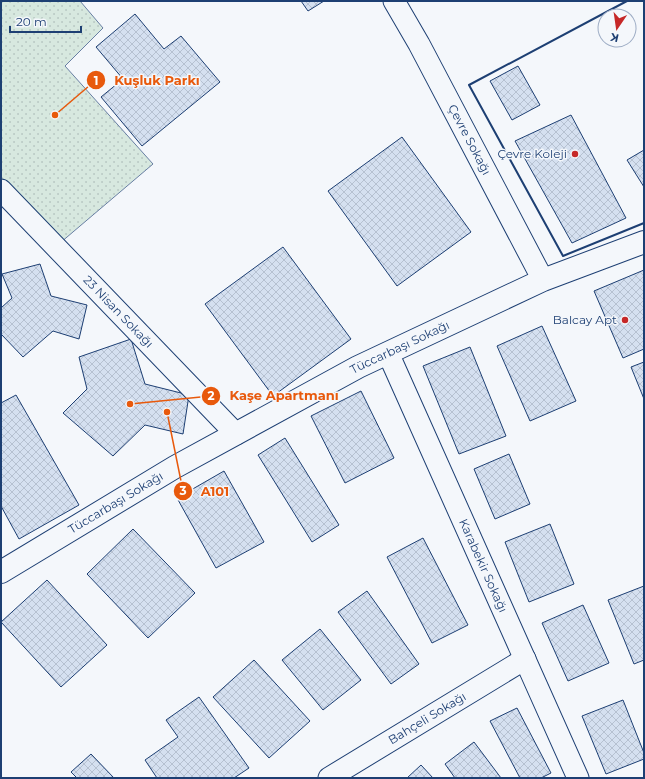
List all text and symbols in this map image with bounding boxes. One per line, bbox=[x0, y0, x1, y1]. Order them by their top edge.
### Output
scale bar bbox=[10, 8, 81, 34]
north arrow bbox=[597, 8, 637, 48]
text: 20 m bbox=[16, 14, 47, 29]
text: K bbox=[608, 30, 620, 45]
callout: Kuşluk Parkı bbox=[86, 68, 207, 93]
text: Kuşluk Parkı bbox=[114, 72, 200, 88]
text: 1 bbox=[94, 73, 98, 88]
street label: Çevre Sokağı bbox=[445, 102, 494, 177]
place label: Çevre Koleji bbox=[497, 146, 567, 161]
marker: Çevre Koleji bbox=[570, 149, 580, 159]
street label: 23 Nisan Sokağı bbox=[80, 272, 157, 351]
place label: Balcay Apt bbox=[553, 312, 617, 327]
marker: Balcay Apt bbox=[620, 315, 630, 325]
street label: Tüccarbaşı Sokağı bbox=[347, 317, 452, 377]
callout: Kaşe Apartmanı bbox=[201, 383, 346, 408]
text: Kaşe Apartmanı bbox=[229, 387, 339, 403]
text: 2 bbox=[207, 388, 215, 403]
street label: Tüccarbaşı Sokağı bbox=[65, 468, 166, 537]
callout: A101 bbox=[173, 479, 237, 504]
text: 3 bbox=[178, 483, 187, 498]
text: A101 bbox=[200, 483, 229, 499]
street label: Karabekir Sokağı bbox=[456, 516, 511, 615]
street label: Bahçeli Sokağı bbox=[385, 689, 469, 747]

